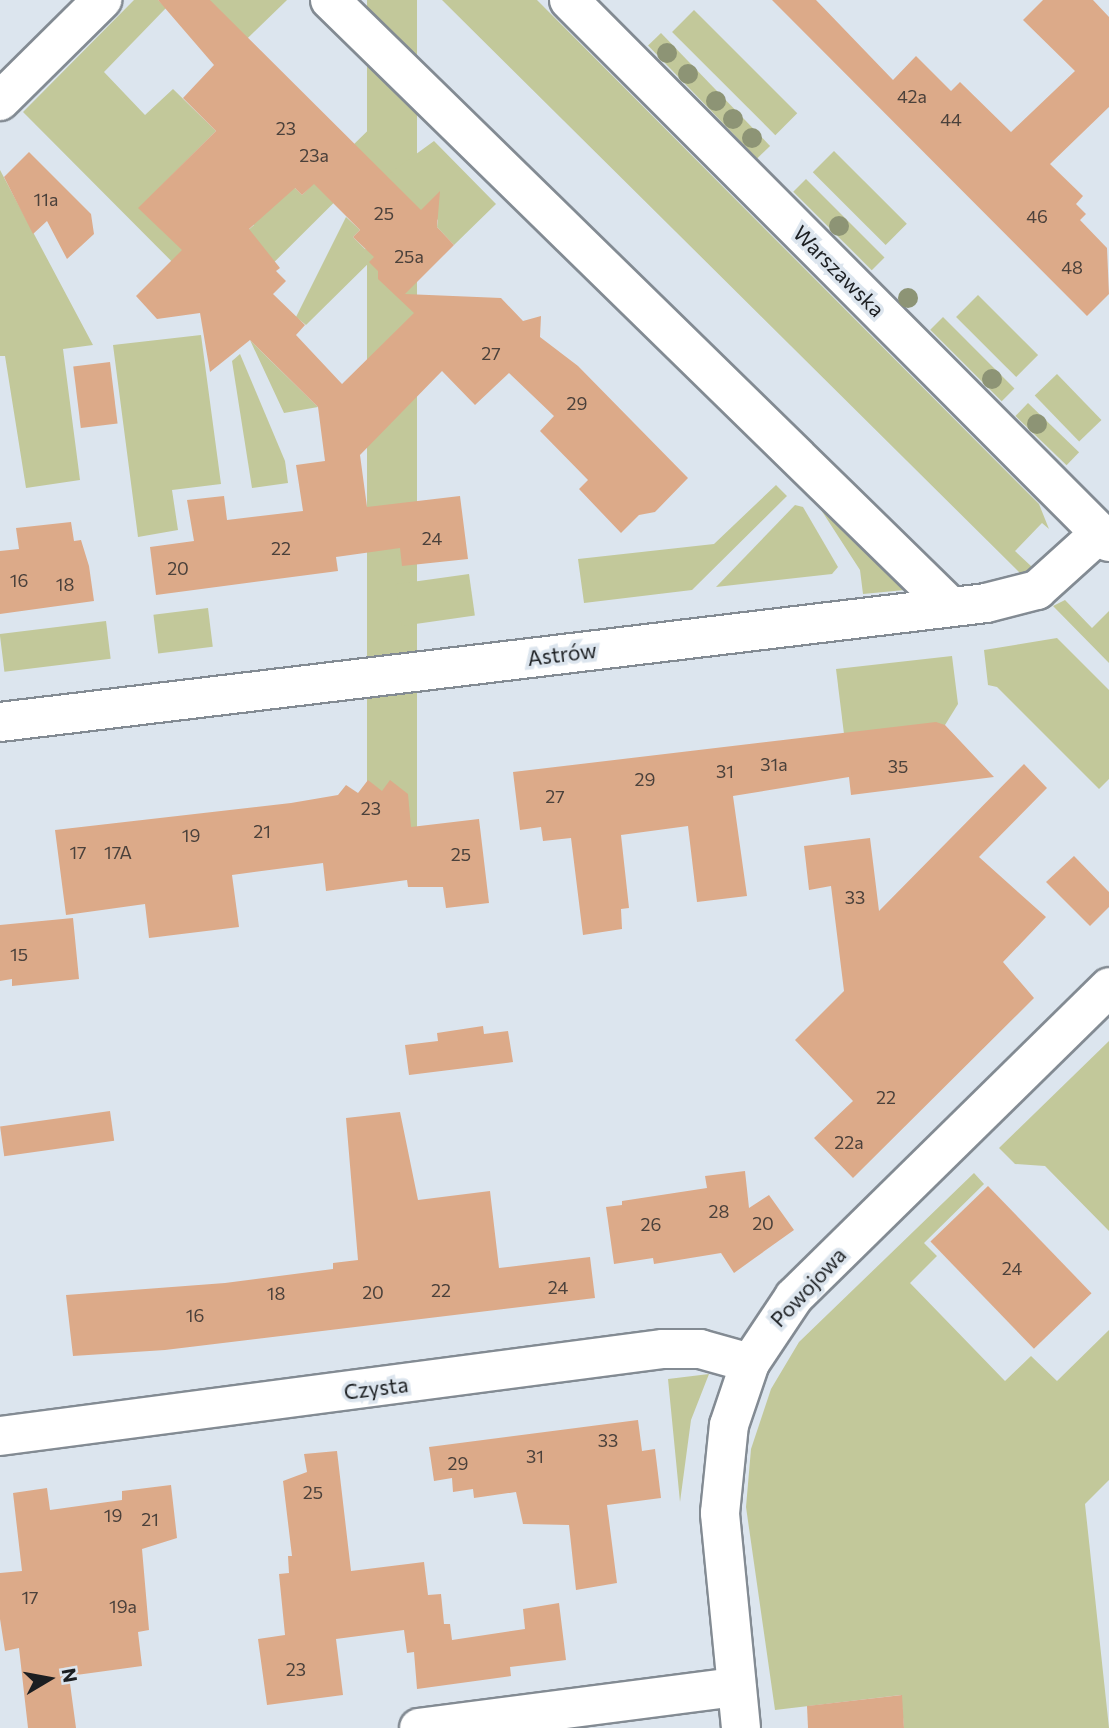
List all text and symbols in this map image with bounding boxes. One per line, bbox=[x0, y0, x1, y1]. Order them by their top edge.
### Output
house number: 42a bbox=[897, 85, 927, 107]
house number: 44 bbox=[940, 108, 962, 130]
house number: 23 bbox=[276, 117, 296, 139]
house number: 23a bbox=[299, 144, 329, 166]
house number: 11a bbox=[34, 188, 58, 210]
house number: 25 bbox=[374, 202, 394, 224]
house number: 46 bbox=[1026, 205, 1048, 227]
street label: Warszawska bbox=[788, 220, 890, 322]
house number: 25a bbox=[394, 245, 424, 267]
house number: 48 bbox=[1061, 256, 1083, 278]
house number: 27 bbox=[481, 342, 501, 364]
house number: 29 bbox=[567, 392, 587, 414]
house number: 24 bbox=[422, 527, 442, 549]
house number: 22 bbox=[271, 537, 291, 559]
house number: 20 bbox=[167, 557, 189, 579]
house number: 16 bbox=[10, 569, 28, 591]
house number: 18 bbox=[56, 573, 74, 595]
street label: Astrów bbox=[526, 637, 598, 671]
house number: 31a bbox=[760, 753, 788, 775]
house number: 35 bbox=[888, 755, 908, 777]
house number: 31 bbox=[716, 760, 734, 782]
house number: 29 bbox=[635, 768, 655, 790]
house number: 27 bbox=[545, 785, 565, 807]
house number: 23 bbox=[361, 797, 381, 819]
house number: 21 bbox=[253, 820, 271, 842]
house number: 19 bbox=[182, 824, 200, 846]
house number: 17 bbox=[69, 841, 87, 863]
house number: 17A bbox=[104, 841, 132, 863]
house number: 25 bbox=[451, 843, 471, 865]
house number: 33 bbox=[845, 886, 865, 908]
house number: 15 bbox=[10, 943, 28, 965]
house number: 22 bbox=[876, 1086, 896, 1108]
house number: 22a bbox=[834, 1131, 864, 1153]
house number: 28 bbox=[709, 1200, 729, 1222]
house number: 20 bbox=[752, 1212, 774, 1234]
house number: 26 bbox=[641, 1213, 661, 1235]
street label: Powojowa bbox=[765, 1242, 851, 1332]
house number: 24 bbox=[1002, 1257, 1022, 1279]
house number: 24 bbox=[548, 1276, 568, 1298]
house number: 22 bbox=[431, 1279, 451, 1301]
house number: 20 bbox=[362, 1281, 384, 1303]
house number: 18 bbox=[267, 1282, 285, 1304]
house number: 16 bbox=[186, 1304, 204, 1326]
street label: Czysta bbox=[342, 1372, 410, 1404]
house number: 33 bbox=[598, 1429, 618, 1451]
house number: 31 bbox=[526, 1445, 544, 1467]
house number: 29 bbox=[448, 1452, 468, 1474]
house number: 25 bbox=[303, 1481, 323, 1503]
house number: 19 bbox=[104, 1504, 122, 1526]
house number: 21 bbox=[141, 1508, 159, 1530]
house number: 17 bbox=[21, 1586, 39, 1608]
house number: 19a bbox=[109, 1595, 137, 1617]
north arrow bbox=[14, 1644, 84, 1714]
house number: 23 bbox=[286, 1658, 306, 1680]
text: N bbox=[58, 1666, 83, 1684]

